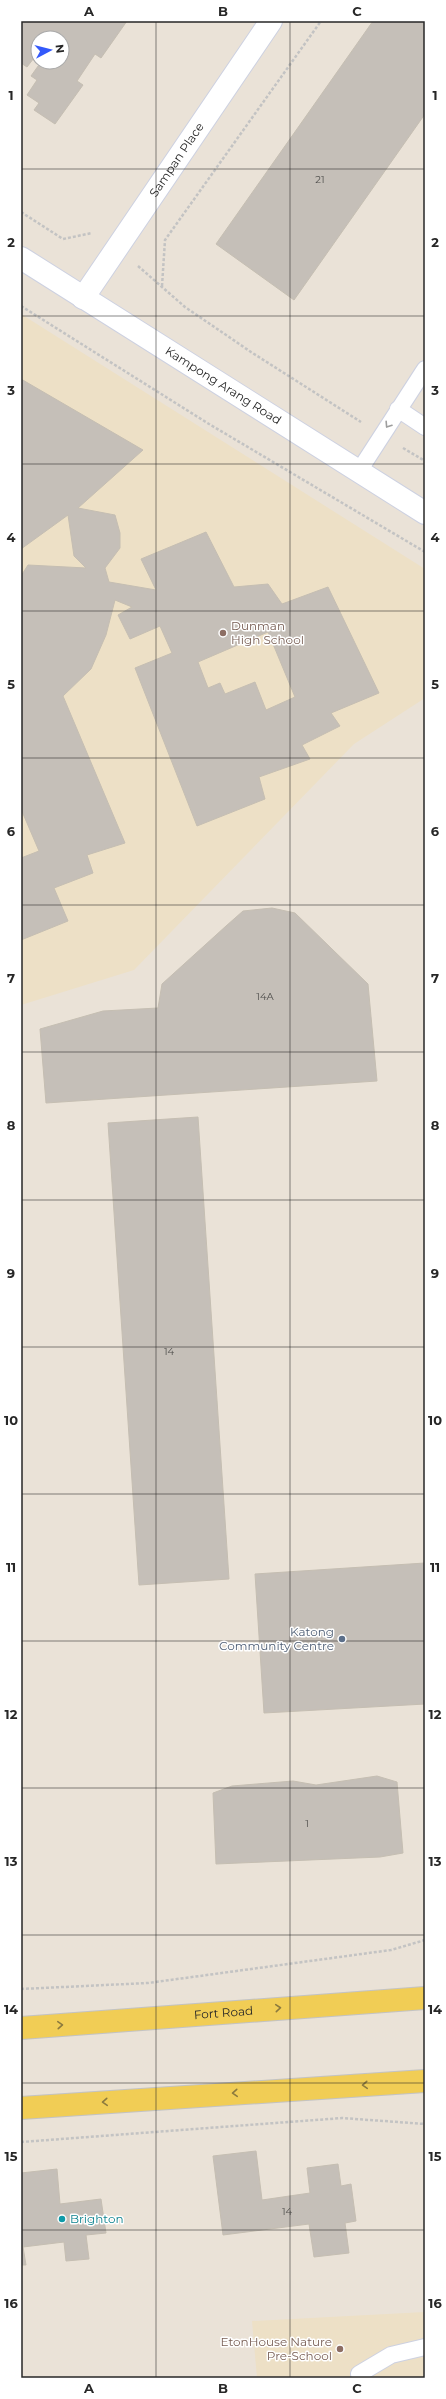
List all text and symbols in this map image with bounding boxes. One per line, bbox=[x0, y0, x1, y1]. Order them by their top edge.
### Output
text: A bbox=[83, 3, 95, 19]
text: B bbox=[218, 3, 228, 19]
text: C bbox=[352, 3, 362, 19]
north arrow bbox=[30, 30, 70, 70]
text: N bbox=[52, 44, 67, 54]
text: 1 bbox=[8, 87, 14, 103]
text: 1 bbox=[432, 87, 438, 103]
street label: Sampan Place bbox=[146, 120, 207, 200]
house number: 21 bbox=[315, 173, 325, 186]
text: 2 bbox=[7, 234, 15, 250]
text: 2 bbox=[431, 234, 439, 250]
street label: Kampong Arang Road bbox=[163, 343, 284, 427]
text: 3 bbox=[6, 382, 15, 398]
text: 3 bbox=[430, 382, 439, 398]
one-way arrow bbox=[385, 421, 392, 428]
text: 4 bbox=[7, 529, 16, 545]
text: 4 bbox=[431, 529, 440, 545]
place label: Dunman High School bbox=[231, 618, 304, 647]
marker: Dunman High School bbox=[218, 628, 228, 638]
text: 5 bbox=[7, 676, 15, 692]
text: 5 bbox=[431, 676, 439, 692]
text: 6 bbox=[7, 823, 16, 839]
text: 6 bbox=[431, 823, 440, 839]
text: 7 bbox=[7, 970, 15, 986]
text: 7 bbox=[431, 970, 439, 986]
house number: 14A bbox=[256, 990, 275, 1003]
text: 8 bbox=[7, 1117, 16, 1133]
text: 8 bbox=[431, 1117, 440, 1133]
text: 9 bbox=[7, 1265, 15, 1281]
text: 9 bbox=[431, 1265, 439, 1281]
house number: 14 bbox=[164, 1345, 174, 1358]
text: 10 bbox=[4, 1412, 18, 1428]
text: 10 bbox=[428, 1412, 442, 1428]
text: 11 bbox=[6, 1559, 16, 1575]
text: 11 bbox=[430, 1559, 440, 1575]
place label: Katong Community Centre bbox=[219, 1624, 334, 1653]
marker: Katong Community Centre bbox=[337, 1634, 347, 1644]
text: 12 bbox=[5, 1706, 18, 1722]
text: 12 bbox=[429, 1706, 442, 1722]
house number: 1 bbox=[305, 1817, 309, 1830]
text: 13 bbox=[5, 1853, 18, 1869]
text: 13 bbox=[429, 1853, 442, 1869]
text: 14 bbox=[4, 2001, 18, 2017]
text: 14 bbox=[428, 2001, 442, 2017]
street label: Fort Road bbox=[193, 2003, 254, 2022]
one-way arrow bbox=[275, 2003, 281, 2012]
one-way arrow bbox=[57, 2020, 63, 2029]
one-way arrow bbox=[362, 2080, 368, 2089]
one-way arrow bbox=[232, 2089, 238, 2098]
one-way arrow bbox=[102, 2097, 108, 2106]
text: 15 bbox=[5, 2148, 18, 2164]
text: 15 bbox=[429, 2148, 442, 2164]
house number: 14 bbox=[282, 2205, 292, 2218]
place label: Brighton bbox=[70, 2211, 124, 2226]
marker: Brighton bbox=[57, 2214, 67, 2224]
text: 16 bbox=[4, 2295, 18, 2311]
text: 16 bbox=[428, 2295, 442, 2311]
place label: EtonHouse Nature Pre-School bbox=[221, 2334, 332, 2363]
marker: EtonHouse Nature Pre-School bbox=[335, 2344, 345, 2354]
text: A bbox=[83, 2380, 95, 2396]
text: B bbox=[218, 2380, 228, 2396]
text: C bbox=[352, 2380, 362, 2396]

